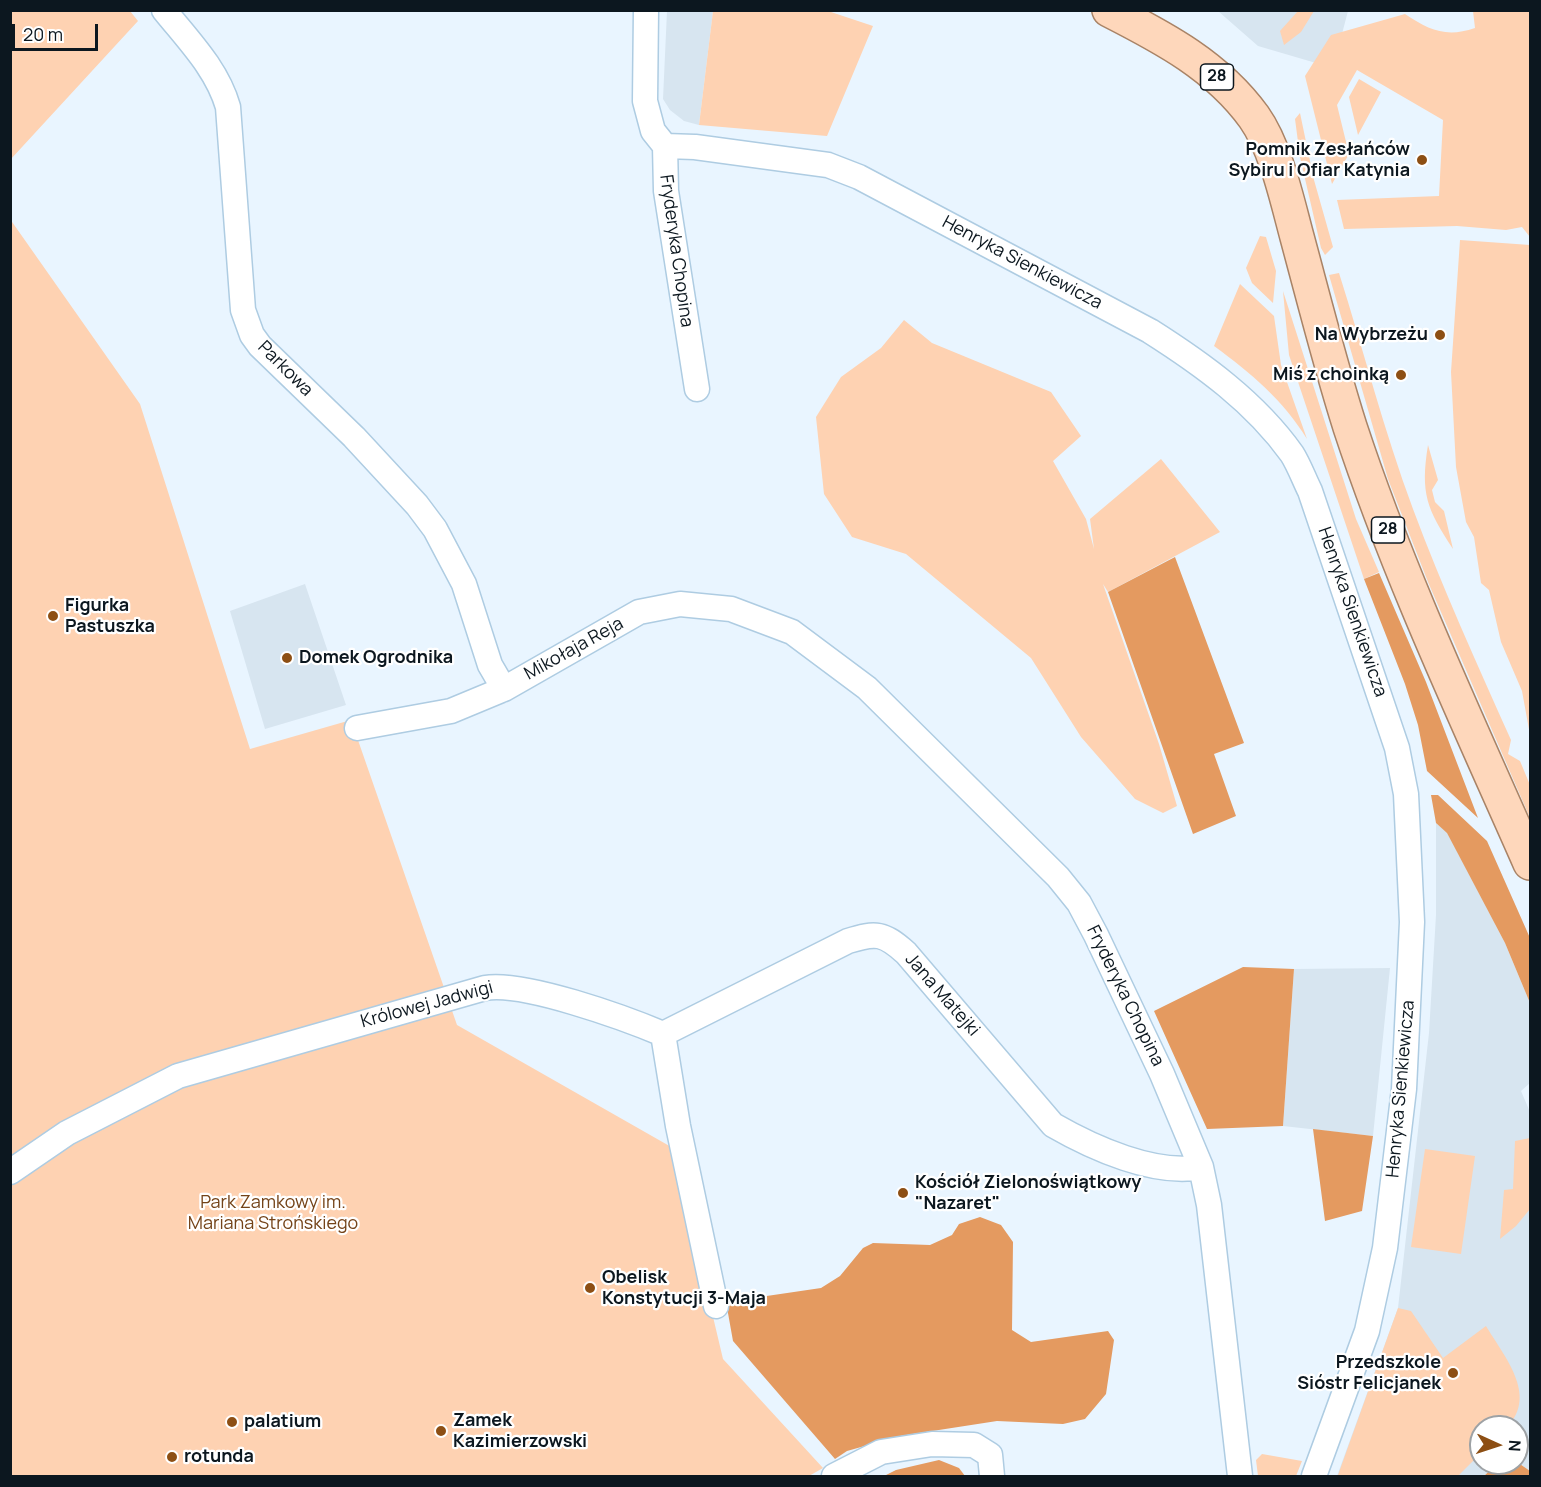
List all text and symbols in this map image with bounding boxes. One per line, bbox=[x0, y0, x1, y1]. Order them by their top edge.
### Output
scale bar bbox=[15, 12, 100, 50]
text: 20 m bbox=[23, 22, 63, 46]
road number: 28 bbox=[1200, 64, 1234, 90]
place label: Pomnik Zesłańców Sybiru i Ofiar Katynia bbox=[1228, 139, 1410, 182]
marker: Pomnik Zesłańców Sybiru i Ofiar Katynia bbox=[1415, 153, 1429, 167]
street label: Fryderyka Chopina bbox=[655, 173, 697, 329]
street label: Henryka Sienkiewicza bbox=[938, 212, 1106, 314]
place label: Na Wybrzeżu bbox=[1315, 324, 1428, 346]
marker: Na Wybrzeżu bbox=[1433, 328, 1447, 342]
street label: Parkowa bbox=[253, 337, 317, 401]
place label: Miś z choinką bbox=[1273, 364, 1389, 386]
marker: Miś z choinką bbox=[1394, 368, 1408, 382]
road number: 28 bbox=[1372, 517, 1404, 543]
street label: Henryka Sienkiewicza bbox=[1313, 524, 1391, 700]
place label: Figurka Pastuszka bbox=[65, 595, 155, 638]
marker: Figurka Pastuszka bbox=[46, 609, 60, 623]
street label: Mikołaja Reja bbox=[521, 613, 627, 685]
place label: Domek Ogrodnika bbox=[299, 647, 453, 669]
marker: Domek Ogrodnika bbox=[280, 651, 294, 665]
street label: Fryderyka Chopina bbox=[1082, 922, 1168, 1070]
street label: Jana Matejki bbox=[900, 949, 984, 1041]
street label: Królowej Jadwigi bbox=[358, 977, 496, 1033]
street label: Henryka Sienkiewicza bbox=[1382, 999, 1420, 1179]
place label: Kościół Zielonoświątkowy "Nazaret" bbox=[915, 1172, 1141, 1214]
marker: Kościół Zielonoświątkowy "Nazaret" bbox=[896, 1186, 910, 1200]
park label: Park Zamkowy im. Mariana Strońskiego bbox=[188, 1192, 358, 1234]
place label: Obelisk Konstytucji 3-Maja bbox=[602, 1267, 766, 1310]
marker: Obelisk Konstytucji 3-Maja bbox=[583, 1281, 597, 1295]
place label: Przedszkole Sióstr Felicjanek bbox=[1297, 1352, 1441, 1394]
marker: Przedszkole Sióstr Felicjanek bbox=[1446, 1366, 1460, 1380]
place label: Zamek Kazimierzowski bbox=[453, 1410, 587, 1452]
place label: palatium bbox=[244, 1411, 321, 1433]
marker: palatium bbox=[225, 1415, 239, 1429]
north arrow bbox=[1469, 1415, 1529, 1475]
marker: Zamek Kazimierzowski bbox=[434, 1424, 448, 1438]
text: N bbox=[1504, 1440, 1526, 1452]
place label: rotunda bbox=[184, 1446, 254, 1468]
marker: rotunda bbox=[165, 1450, 179, 1464]

